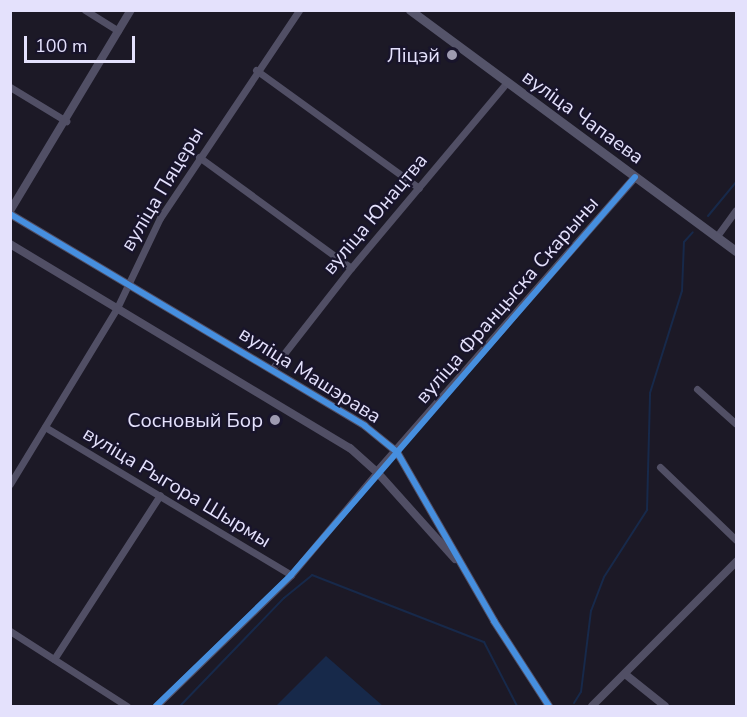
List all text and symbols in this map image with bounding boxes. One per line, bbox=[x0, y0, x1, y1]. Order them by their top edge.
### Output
scale bar bbox=[27, 24, 138, 62]
text: 100 m bbox=[35, 34, 87, 58]
place label: Ліцэй bbox=[387, 43, 440, 67]
marker: Ліцэй bbox=[445, 48, 459, 62]
street label: вуліца Чапаева bbox=[518, 65, 648, 169]
street label: вуліца Пяцеры bbox=[116, 123, 208, 255]
street label: вуліца Юнацтва bbox=[317, 149, 433, 279]
street label: вуліца Францыска Скарыны bbox=[411, 192, 603, 408]
street label: вуліца Машэрава bbox=[235, 322, 385, 428]
place label: Сосновый Бор bbox=[127, 408, 263, 432]
marker: Сосновый Бор bbox=[268, 413, 282, 427]
street label: вуліца Рыгора Шырмы bbox=[79, 421, 275, 553]

